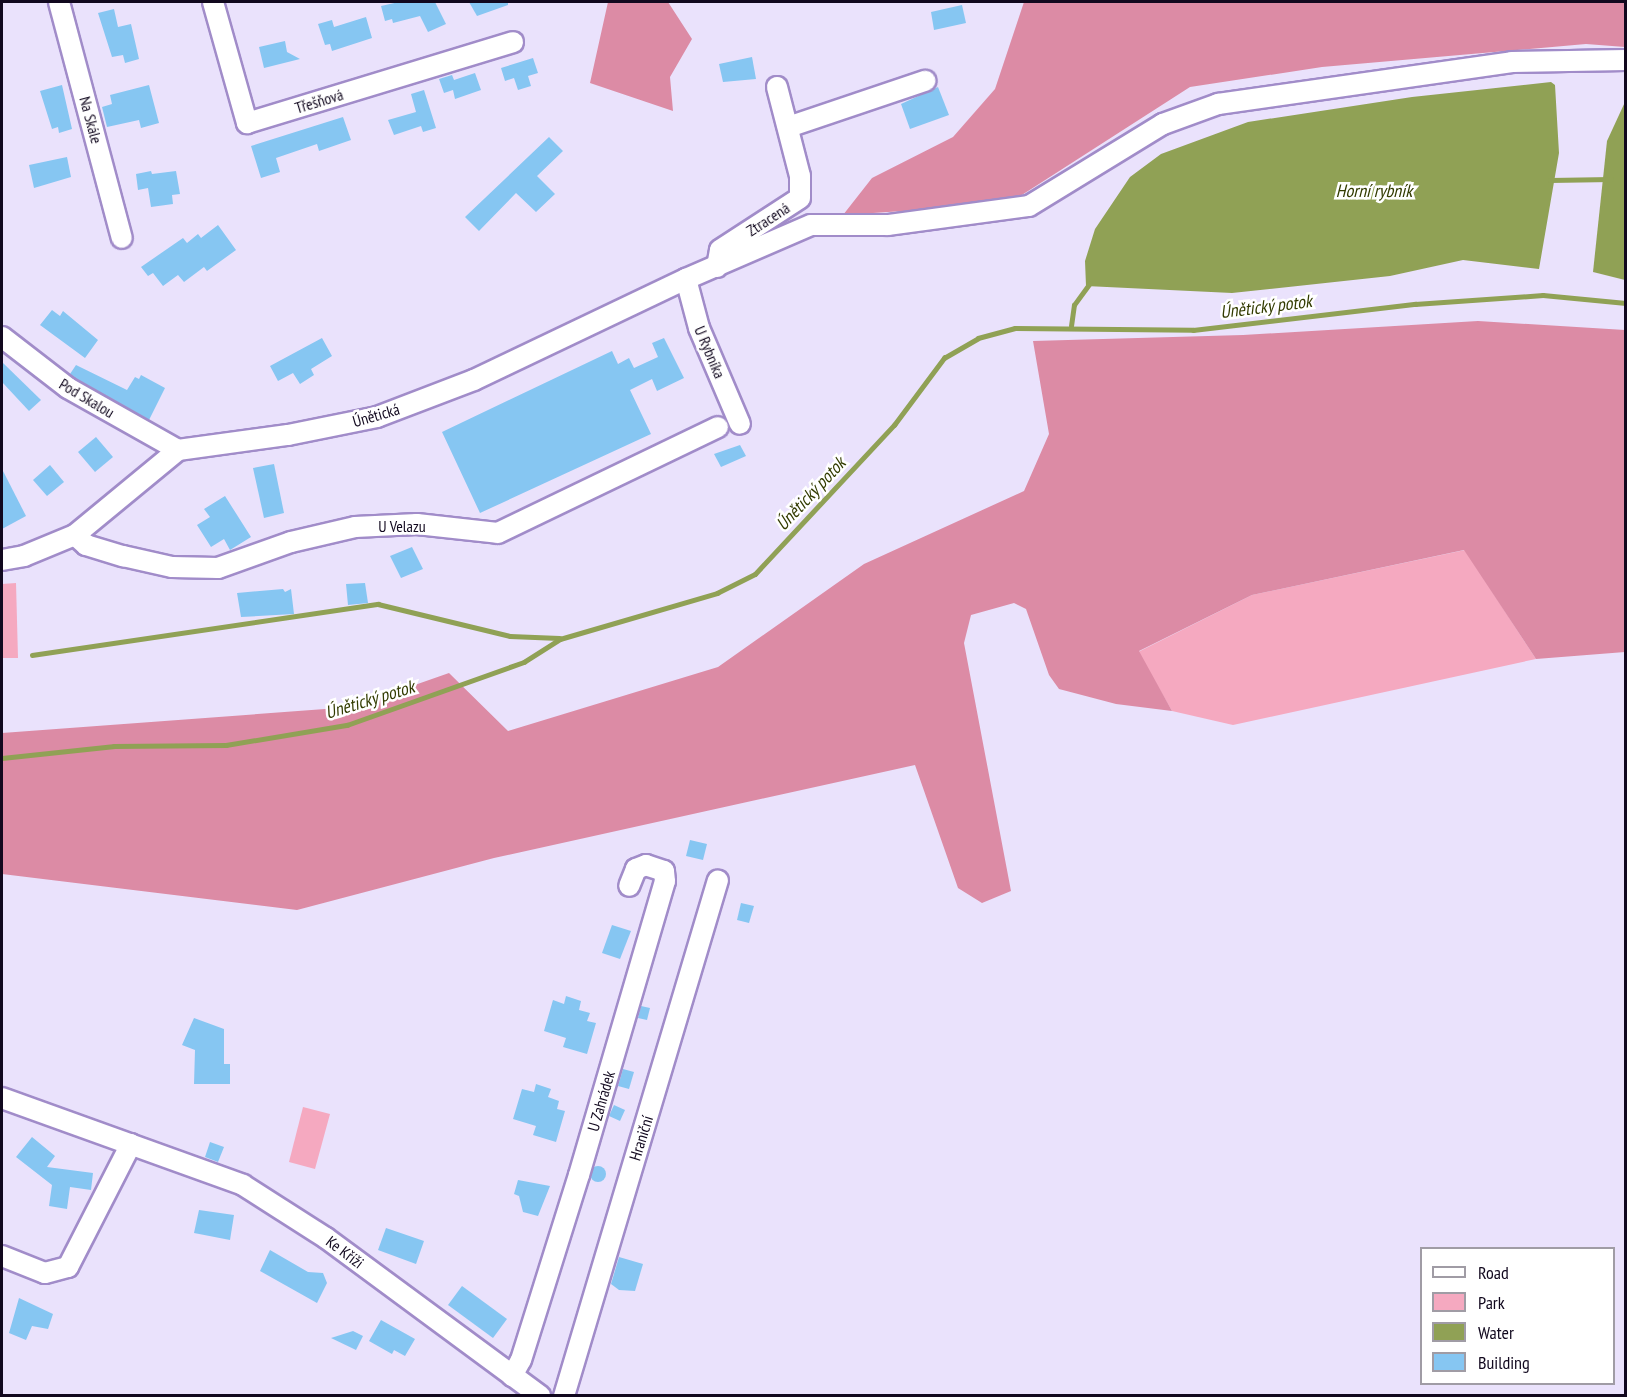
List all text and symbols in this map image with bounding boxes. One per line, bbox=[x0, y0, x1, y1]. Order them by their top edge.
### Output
street label: Třešňová bbox=[293, 85, 345, 117]
street label: Na Skále bbox=[75, 94, 107, 146]
water label: Horní rybník bbox=[1336, 180, 1412, 202]
street label: Ztracená bbox=[743, 198, 793, 240]
water label: Únětický potok bbox=[1219, 291, 1313, 323]
street label: U Rybníka bbox=[690, 323, 730, 381]
street label: Pod Skalou bbox=[56, 374, 118, 422]
street label: Únětická bbox=[350, 399, 402, 431]
water label: Únětický potok bbox=[771, 453, 851, 535]
street label: U Velazu bbox=[378, 516, 426, 536]
water label: Únětický potok bbox=[323, 676, 417, 724]
street label: U Zahrádek bbox=[583, 1068, 619, 1134]
street label: Hraniční bbox=[625, 1113, 657, 1163]
street label: Ke Kříži bbox=[322, 1232, 368, 1272]
legend bbox=[1420, 1247, 1615, 1385]
text: Road bbox=[1478, 1261, 1509, 1284]
text: Park bbox=[1478, 1291, 1505, 1314]
text: Water bbox=[1478, 1321, 1514, 1344]
text: Building bbox=[1478, 1351, 1530, 1374]

